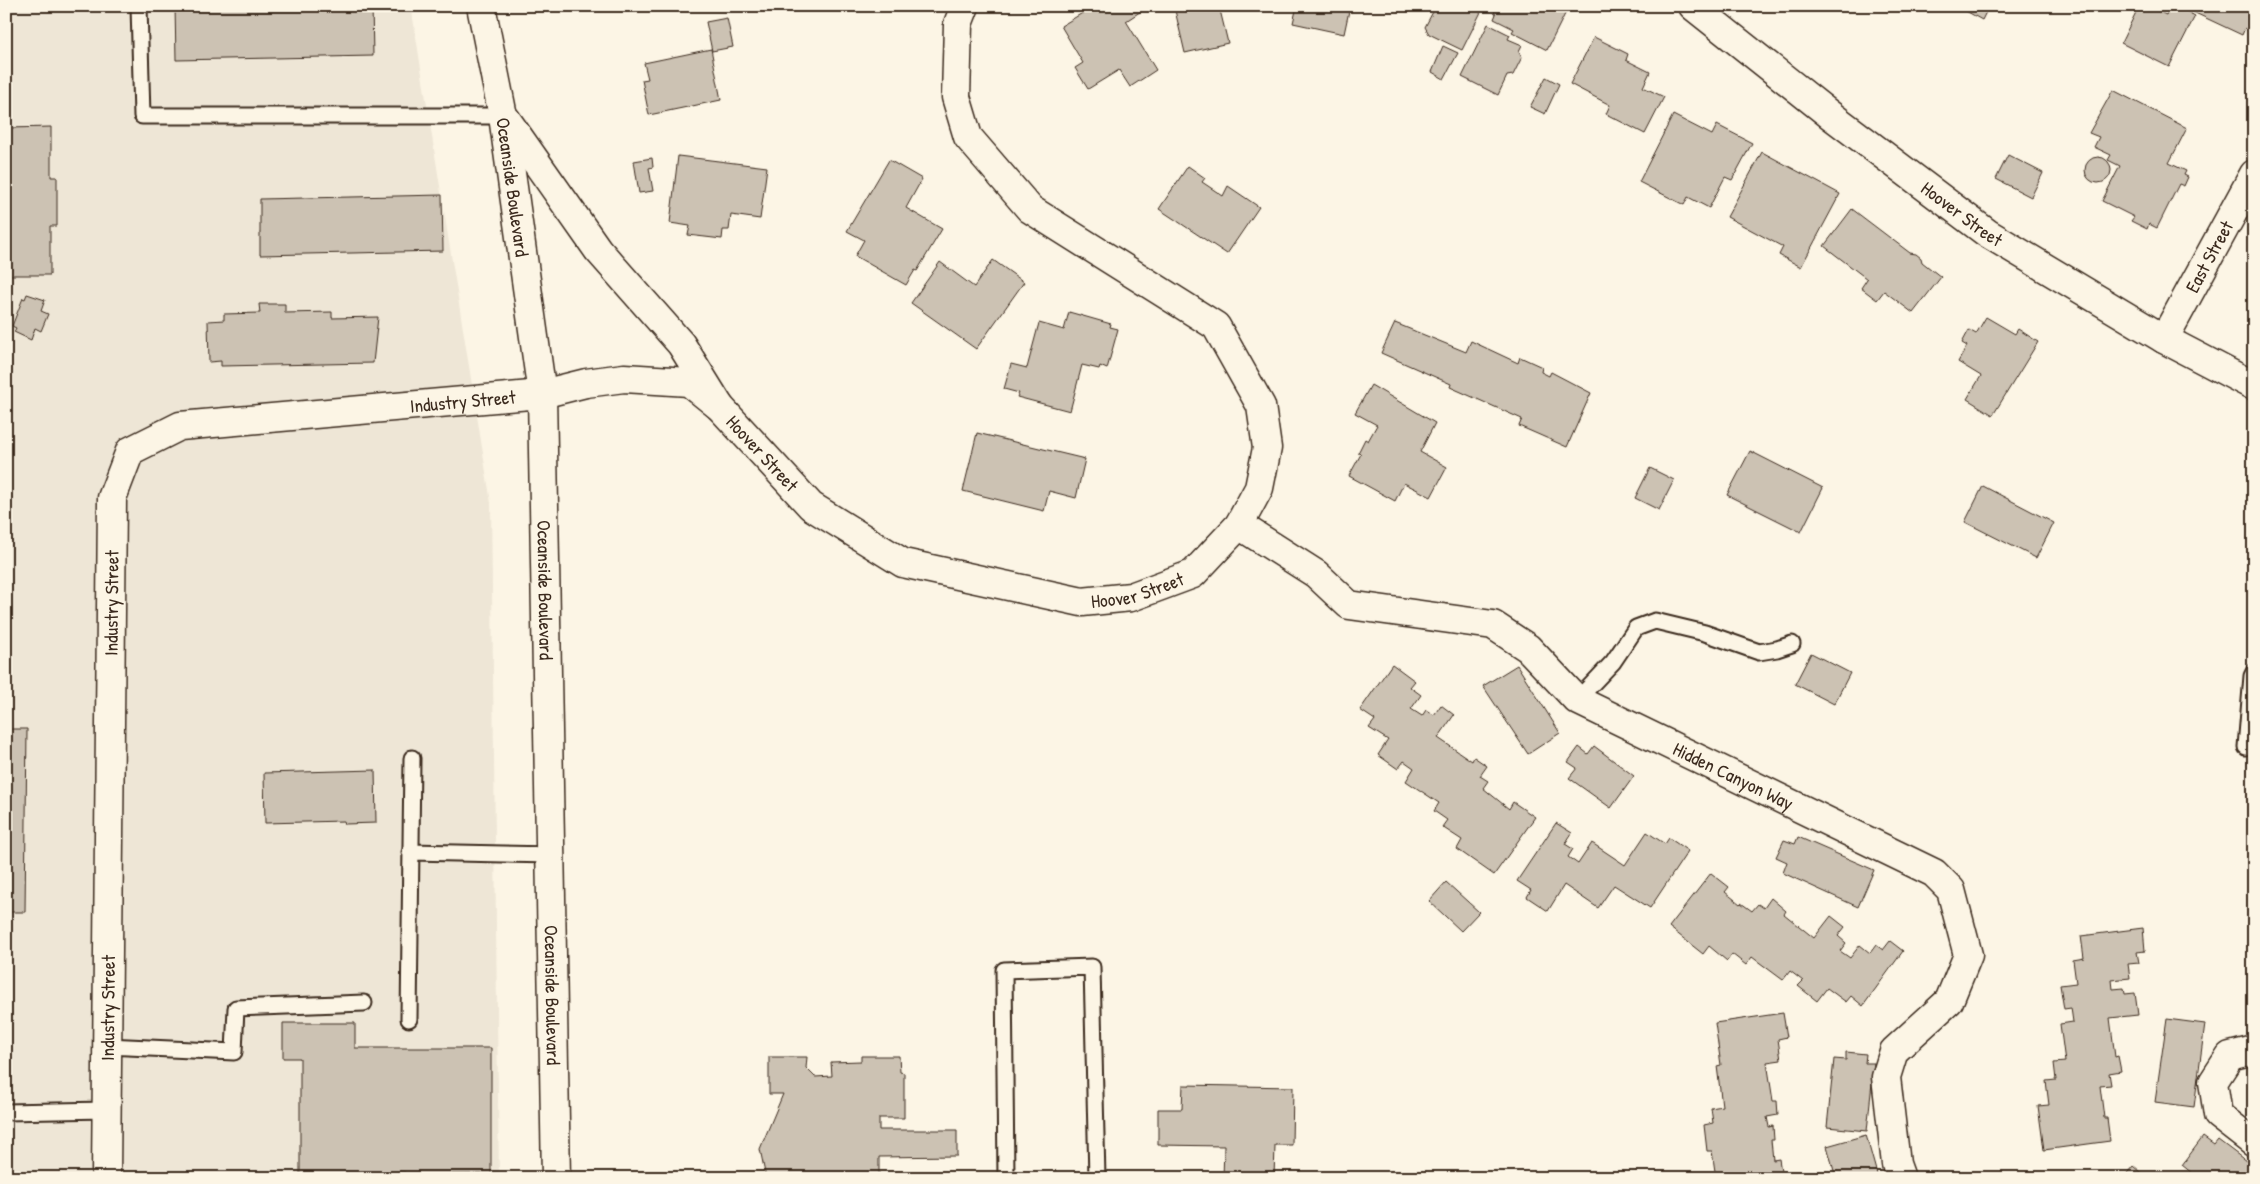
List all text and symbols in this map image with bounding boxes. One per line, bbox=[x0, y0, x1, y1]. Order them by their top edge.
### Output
street label: Oceanside Boulevard bbox=[490, 116, 536, 259]
street label: Hoover Street bbox=[1916, 175, 2008, 253]
street label: East Street bbox=[2179, 215, 2239, 297]
street label: Industry Street bbox=[409, 383, 517, 419]
street label: Hoover Street bbox=[721, 409, 805, 497]
street label: Oceanside Boulevard bbox=[531, 520, 560, 661]
street label: Industry Street bbox=[98, 549, 125, 656]
street label: Hoover Street bbox=[1090, 565, 1188, 614]
street label: Hidden Canyon Way bbox=[1669, 736, 1798, 816]
street label: Oceanside Boulevard bbox=[538, 925, 567, 1066]
street label: Industry Street bbox=[94, 954, 121, 1061]

